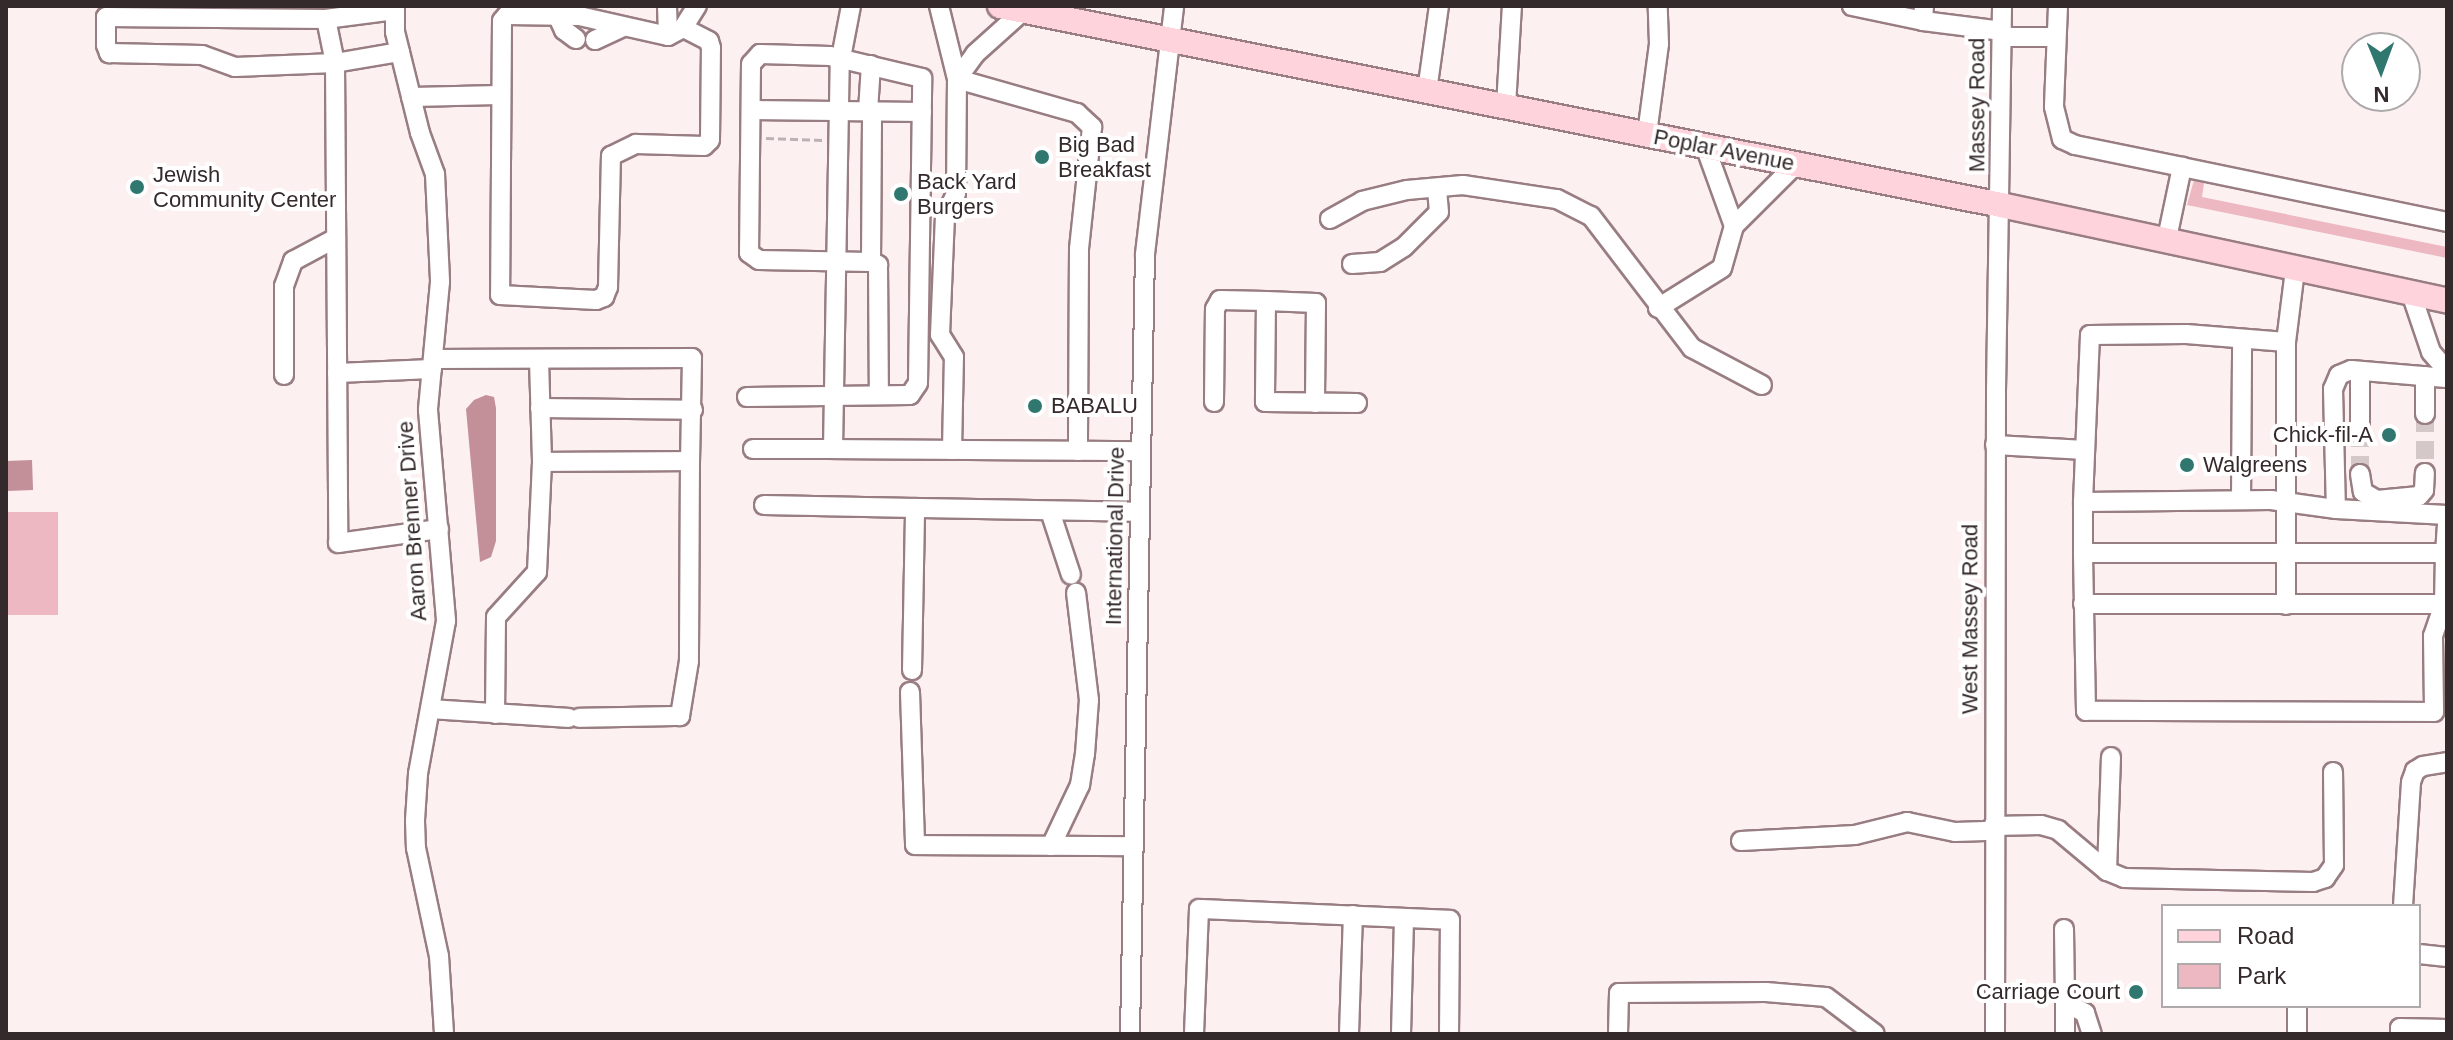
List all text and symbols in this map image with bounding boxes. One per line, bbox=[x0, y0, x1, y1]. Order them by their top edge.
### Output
north arrow bbox=[2341, 32, 2421, 112]
street label: Massey Road bbox=[1964, 38, 1990, 172]
text: N bbox=[2373, 82, 2390, 107]
street label: Poplar Avenue bbox=[1651, 123, 1797, 177]
place label: Big Bad Breakfast bbox=[1058, 131, 1151, 182]
marker: Big Bad Breakfast bbox=[1033, 148, 1051, 166]
place label: Jewish Community Center bbox=[153, 161, 336, 212]
place label: Back Yard Burgers bbox=[917, 168, 1017, 220]
marker: Jewish Community Center bbox=[128, 178, 146, 196]
marker: Back Yard Burgers bbox=[892, 185, 910, 203]
place label: BABALU bbox=[1051, 393, 1138, 419]
marker: BABALU bbox=[1026, 397, 1044, 415]
street label: Aaron Brenner Drive bbox=[392, 420, 432, 622]
place label: Chick-fil-A bbox=[2273, 422, 2373, 448]
marker: Chick-fil-A bbox=[2380, 426, 2398, 444]
street label: International Drive bbox=[1100, 447, 1130, 625]
place label: Walgreens bbox=[2203, 452, 2307, 478]
marker: Walgreens bbox=[2178, 456, 2196, 474]
street label: West Massey Road bbox=[1957, 524, 1983, 714]
legend bbox=[2161, 904, 2421, 1008]
text: Road bbox=[2237, 922, 2294, 949]
text: Park bbox=[2237, 962, 2286, 989]
place label: Carriage Court bbox=[1976, 979, 2120, 1005]
marker: Carriage Court bbox=[2127, 983, 2145, 1001]

